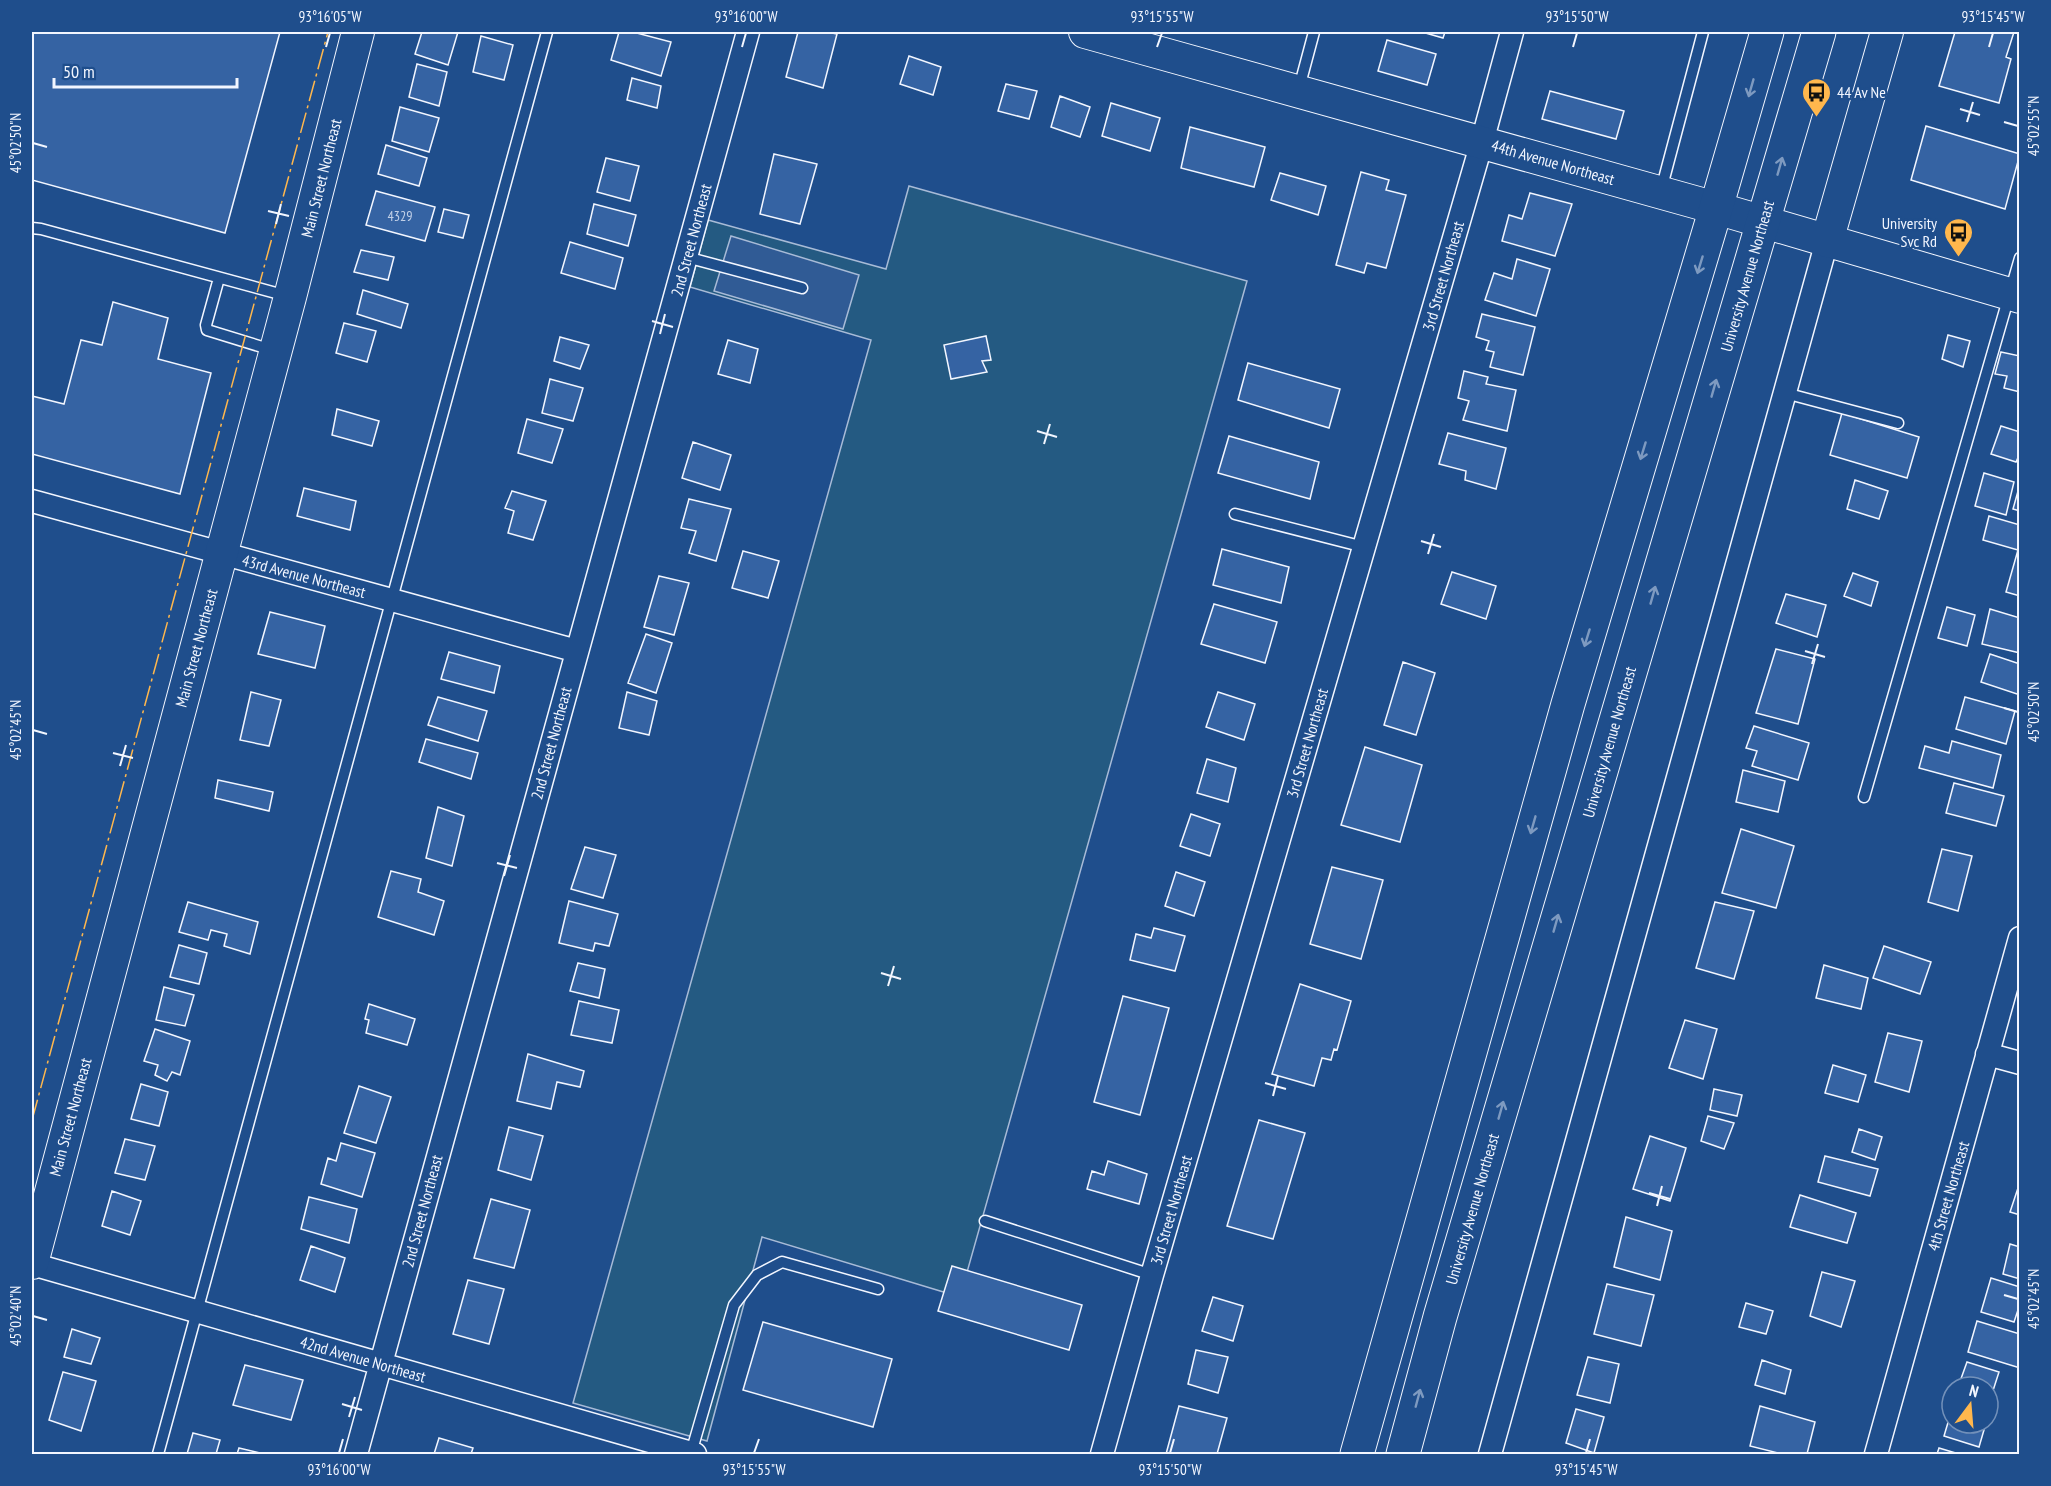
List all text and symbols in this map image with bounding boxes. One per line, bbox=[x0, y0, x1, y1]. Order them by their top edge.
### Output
text: 93°16'05"W bbox=[298, 7, 362, 26]
text: 93°16'00"W bbox=[714, 7, 778, 26]
text: 93°15'55"W bbox=[1130, 7, 1194, 26]
text: 93°15'50"W bbox=[1545, 7, 1609, 26]
text: 93°15'45"W bbox=[1961, 7, 2025, 26]
scale bar bbox=[54, 51, 237, 89]
text: 50 m bbox=[63, 60, 95, 83]
bus stop icon: 44 Av Ne bbox=[1800, 76, 1832, 118]
one-way arrow bbox=[1745, 78, 1756, 97]
place label: 44 Av Ne bbox=[1837, 82, 1886, 102]
text: 45°02'55"N bbox=[2024, 96, 2043, 156]
text: 45°02'50"N bbox=[6, 113, 25, 173]
street label: Main Street Northeast bbox=[297, 116, 346, 239]
street label: 44th Avenue Northeast bbox=[1489, 135, 1617, 189]
one-way arrow bbox=[1775, 157, 1786, 176]
street label: 2nd Street Northeast bbox=[666, 181, 716, 298]
street label: University Avenue Northeast bbox=[1716, 198, 1778, 354]
house number: 4329 bbox=[387, 207, 413, 225]
place label: University Svc Rd bbox=[1882, 213, 1937, 251]
bus stop icon: University Svc Rd bbox=[1942, 216, 1974, 258]
street label: 3rd Street Northeast bbox=[1418, 218, 1468, 333]
one-way arrow bbox=[1694, 255, 1705, 274]
one-way arrow bbox=[1709, 379, 1720, 398]
one-way arrow bbox=[1637, 441, 1648, 460]
street label: 43rd Avenue Northeast bbox=[240, 550, 369, 602]
street label: Main Street Northeast bbox=[171, 586, 222, 709]
one-way arrow bbox=[1648, 586, 1659, 605]
one-way arrow bbox=[1581, 628, 1592, 647]
street label: University Avenue Northeast bbox=[1578, 664, 1640, 820]
text: 45°02'50"N bbox=[2024, 682, 2043, 742]
street label: 2nd Street Northeast bbox=[526, 684, 576, 801]
street label: 3rd Street Northeast bbox=[1282, 685, 1332, 800]
text: 45°02'45"N bbox=[6, 700, 25, 760]
one-way arrow bbox=[1527, 816, 1539, 835]
one-way arrow bbox=[1551, 914, 1562, 933]
street label: Main Street Northeast bbox=[45, 1055, 96, 1178]
one-way arrow bbox=[1496, 1101, 1507, 1120]
street label: University Avenue Northeast bbox=[1441, 1131, 1503, 1287]
street label: 4th Street Northeast bbox=[1923, 1138, 1973, 1253]
street label: 2nd Street Northeast bbox=[397, 1152, 447, 1269]
street label: 3rd Street Northeast bbox=[1146, 1152, 1196, 1267]
text: 45°02'45"N bbox=[2024, 1269, 2043, 1329]
text: 45°02'40"N bbox=[6, 1286, 25, 1346]
street label: 42nd Avenue Northeast bbox=[298, 1332, 429, 1387]
north arrow bbox=[1940, 1375, 2000, 1435]
text: N bbox=[1967, 1380, 1981, 1401]
one-way arrow bbox=[1413, 1389, 1424, 1408]
text: 93°16'00"W bbox=[307, 1460, 371, 1479]
text: 93°15'55"W bbox=[722, 1460, 786, 1479]
text: 93°15'50"W bbox=[1138, 1460, 1202, 1479]
text: 93°15'45"W bbox=[1554, 1460, 1618, 1479]

